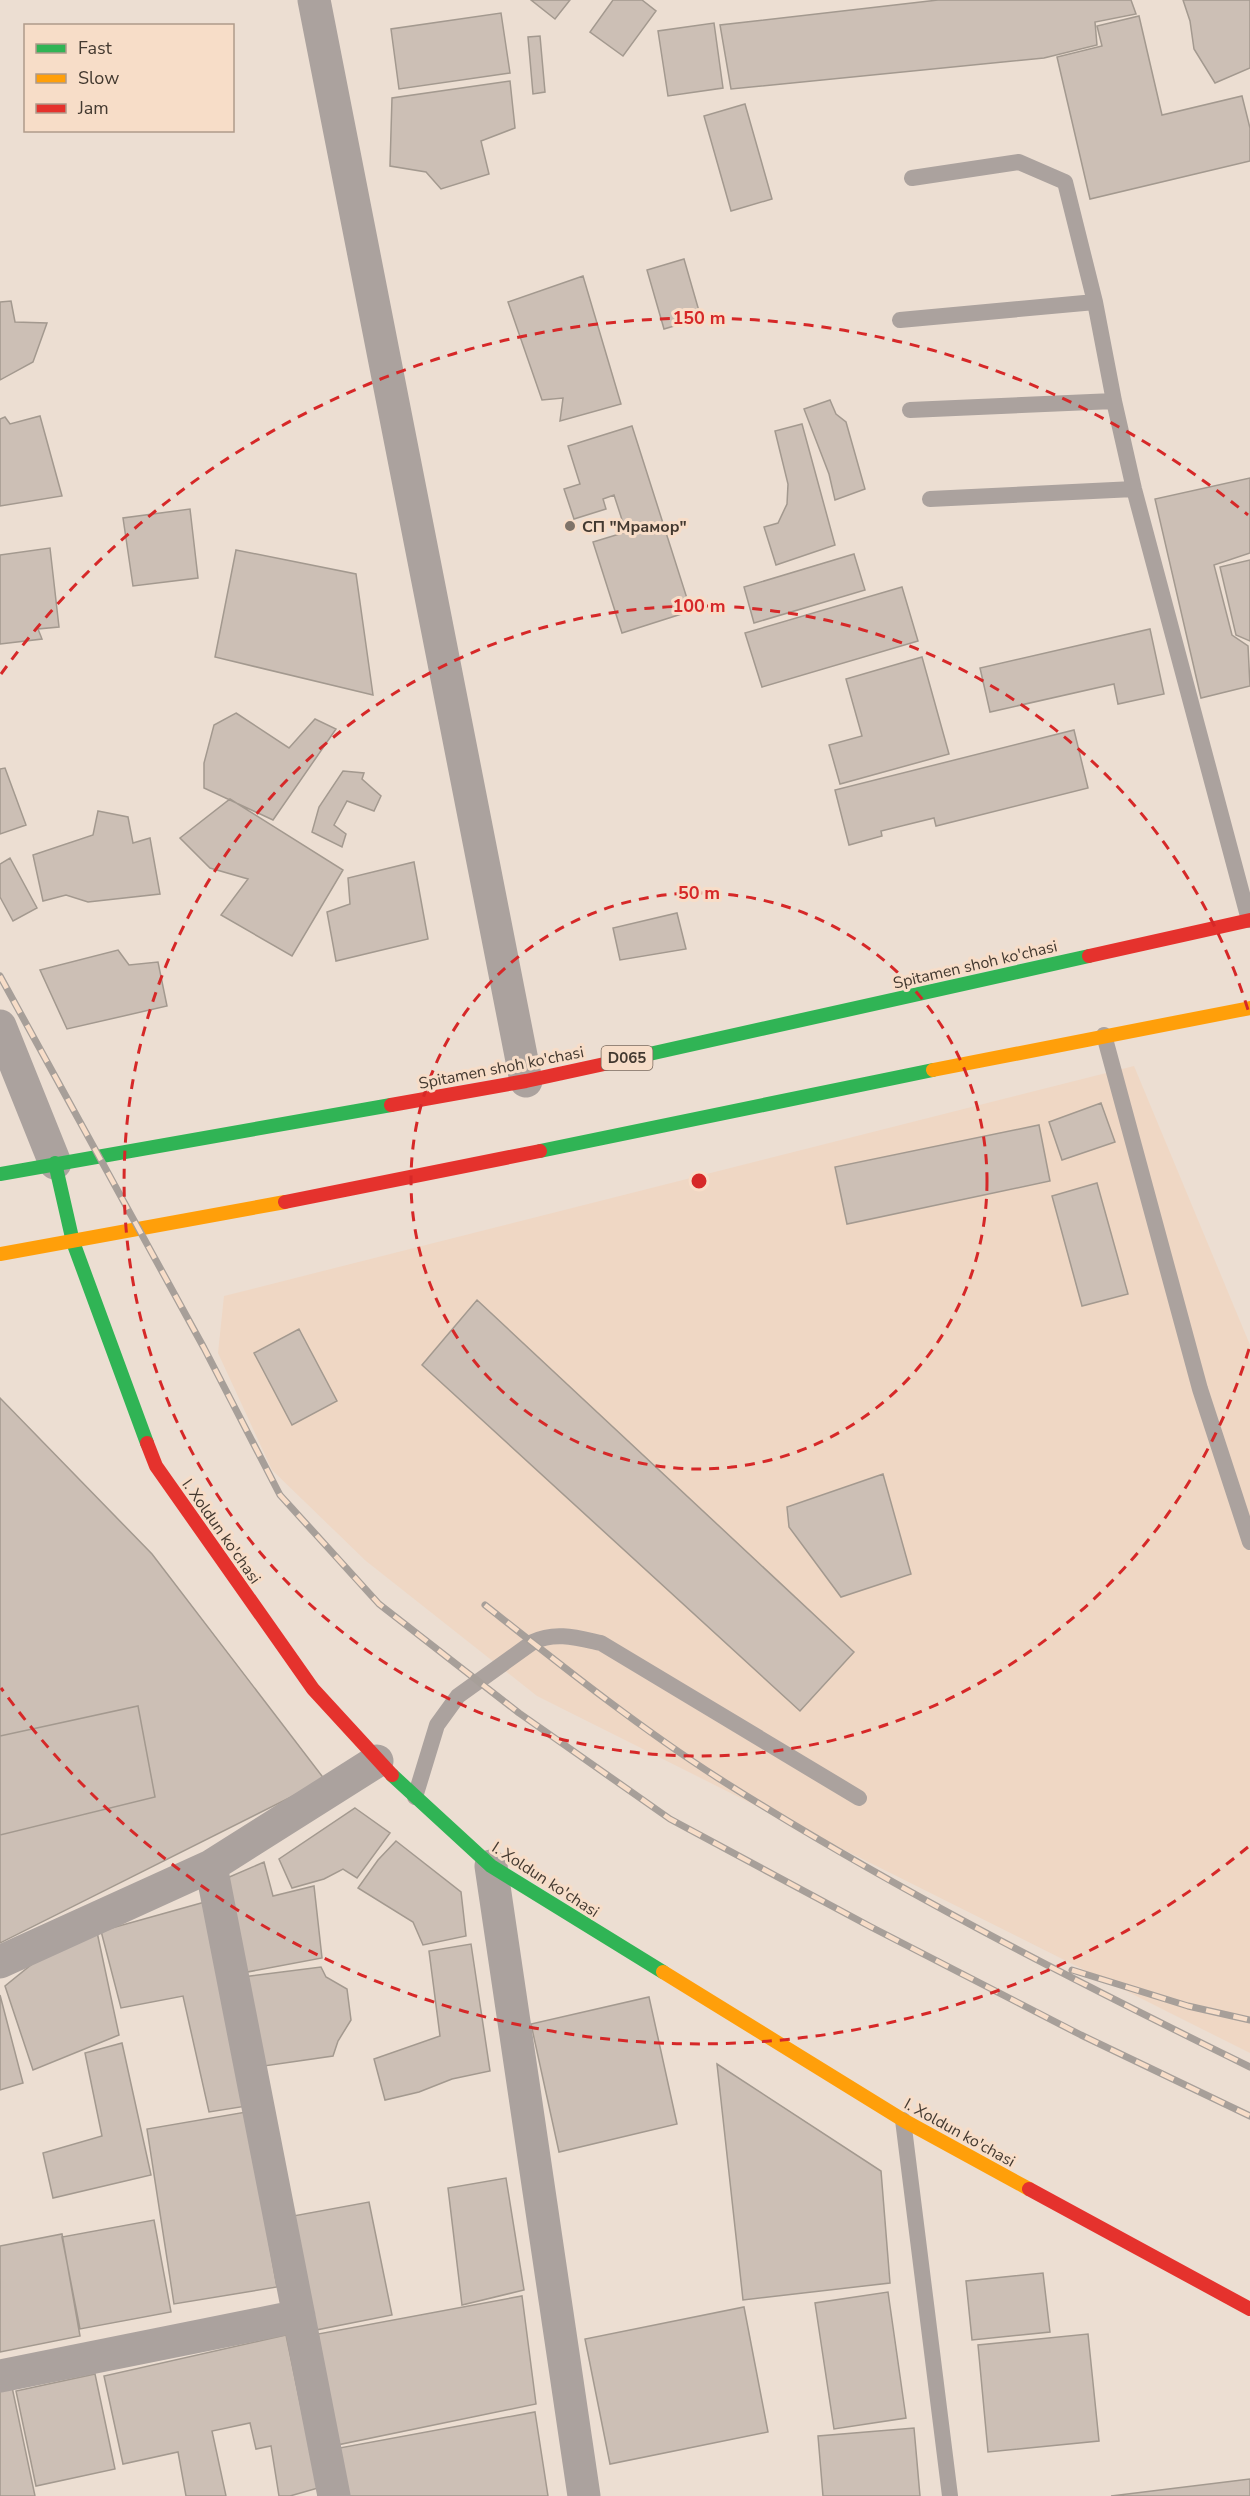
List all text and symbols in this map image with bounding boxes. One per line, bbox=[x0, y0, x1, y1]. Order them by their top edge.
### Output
legend bbox=[24, 24, 234, 132]
text: Fast bbox=[78, 36, 113, 60]
text: Slow bbox=[78, 66, 119, 90]
text: Jam bbox=[77, 96, 109, 120]
text: 150 m bbox=[672, 306, 726, 330]
place label: СП "Мрамор" bbox=[582, 516, 687, 538]
marker: СП "Мрамор" bbox=[563, 519, 577, 533]
text: 100 m bbox=[672, 594, 726, 618]
text: 50 m bbox=[678, 881, 720, 905]
street label: Spitamen shoh ko'chasi bbox=[891, 935, 1059, 995]
street label: Spitamen shoh ko'chasi bbox=[417, 1041, 586, 1095]
road number: D065 bbox=[602, 1046, 652, 1070]
centre of rings bbox=[689, 1171, 709, 1191]
street label: I. Xoldun ko'chasi bbox=[177, 1475, 266, 1589]
street label: I. Xoldun ko'chasi bbox=[488, 1837, 603, 1923]
street label: I. Xoldun ko'chasi bbox=[900, 2093, 1019, 2173]

